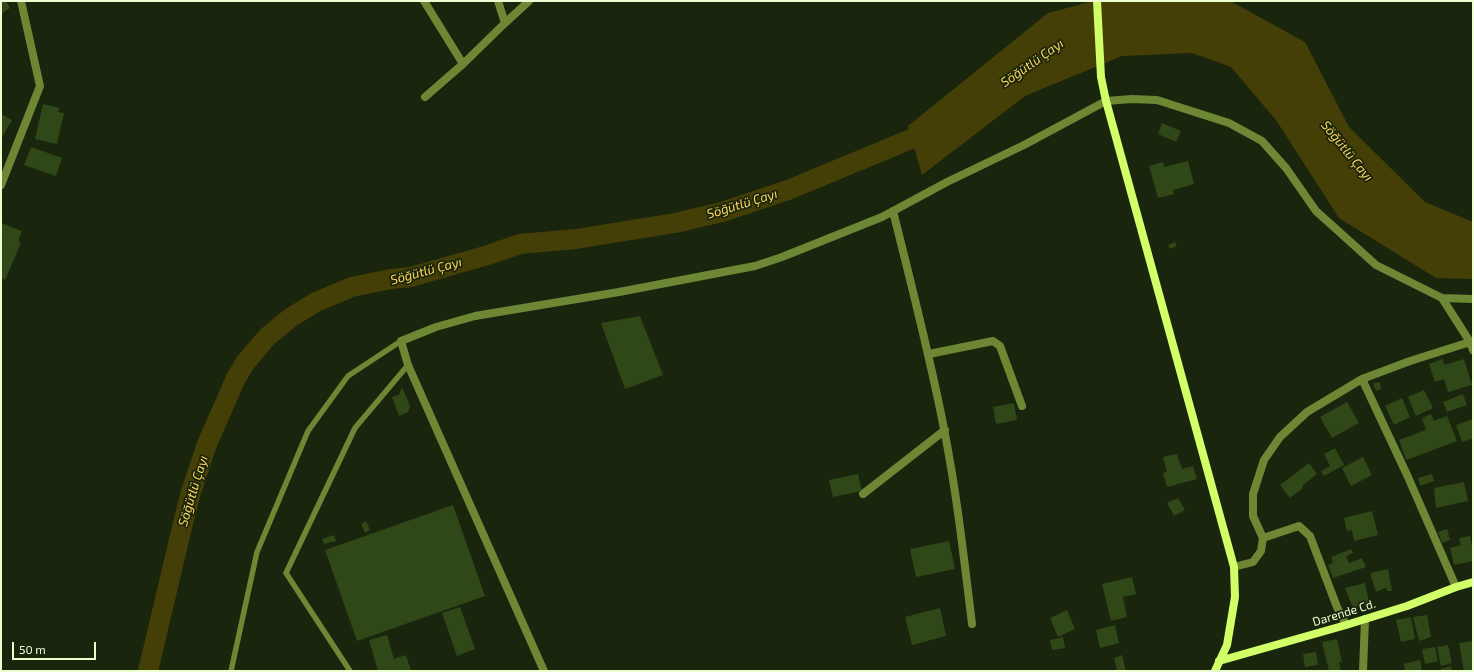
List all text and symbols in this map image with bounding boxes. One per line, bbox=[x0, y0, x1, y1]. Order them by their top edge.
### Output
water label: Söğütlü Çayı bbox=[997, 36, 1067, 90]
water label: Söğütlü Çayı bbox=[1318, 118, 1376, 184]
water label: Söğütlü Çayı bbox=[705, 186, 779, 222]
water label: Söğütlü Çayı bbox=[389, 254, 463, 288]
water label: Söğütlü Çayı bbox=[175, 454, 211, 528]
street label: Darende Cd. bbox=[1311, 597, 1377, 629]
scale bar bbox=[14, 634, 98, 660]
text: 50 m bbox=[19, 642, 46, 656]

